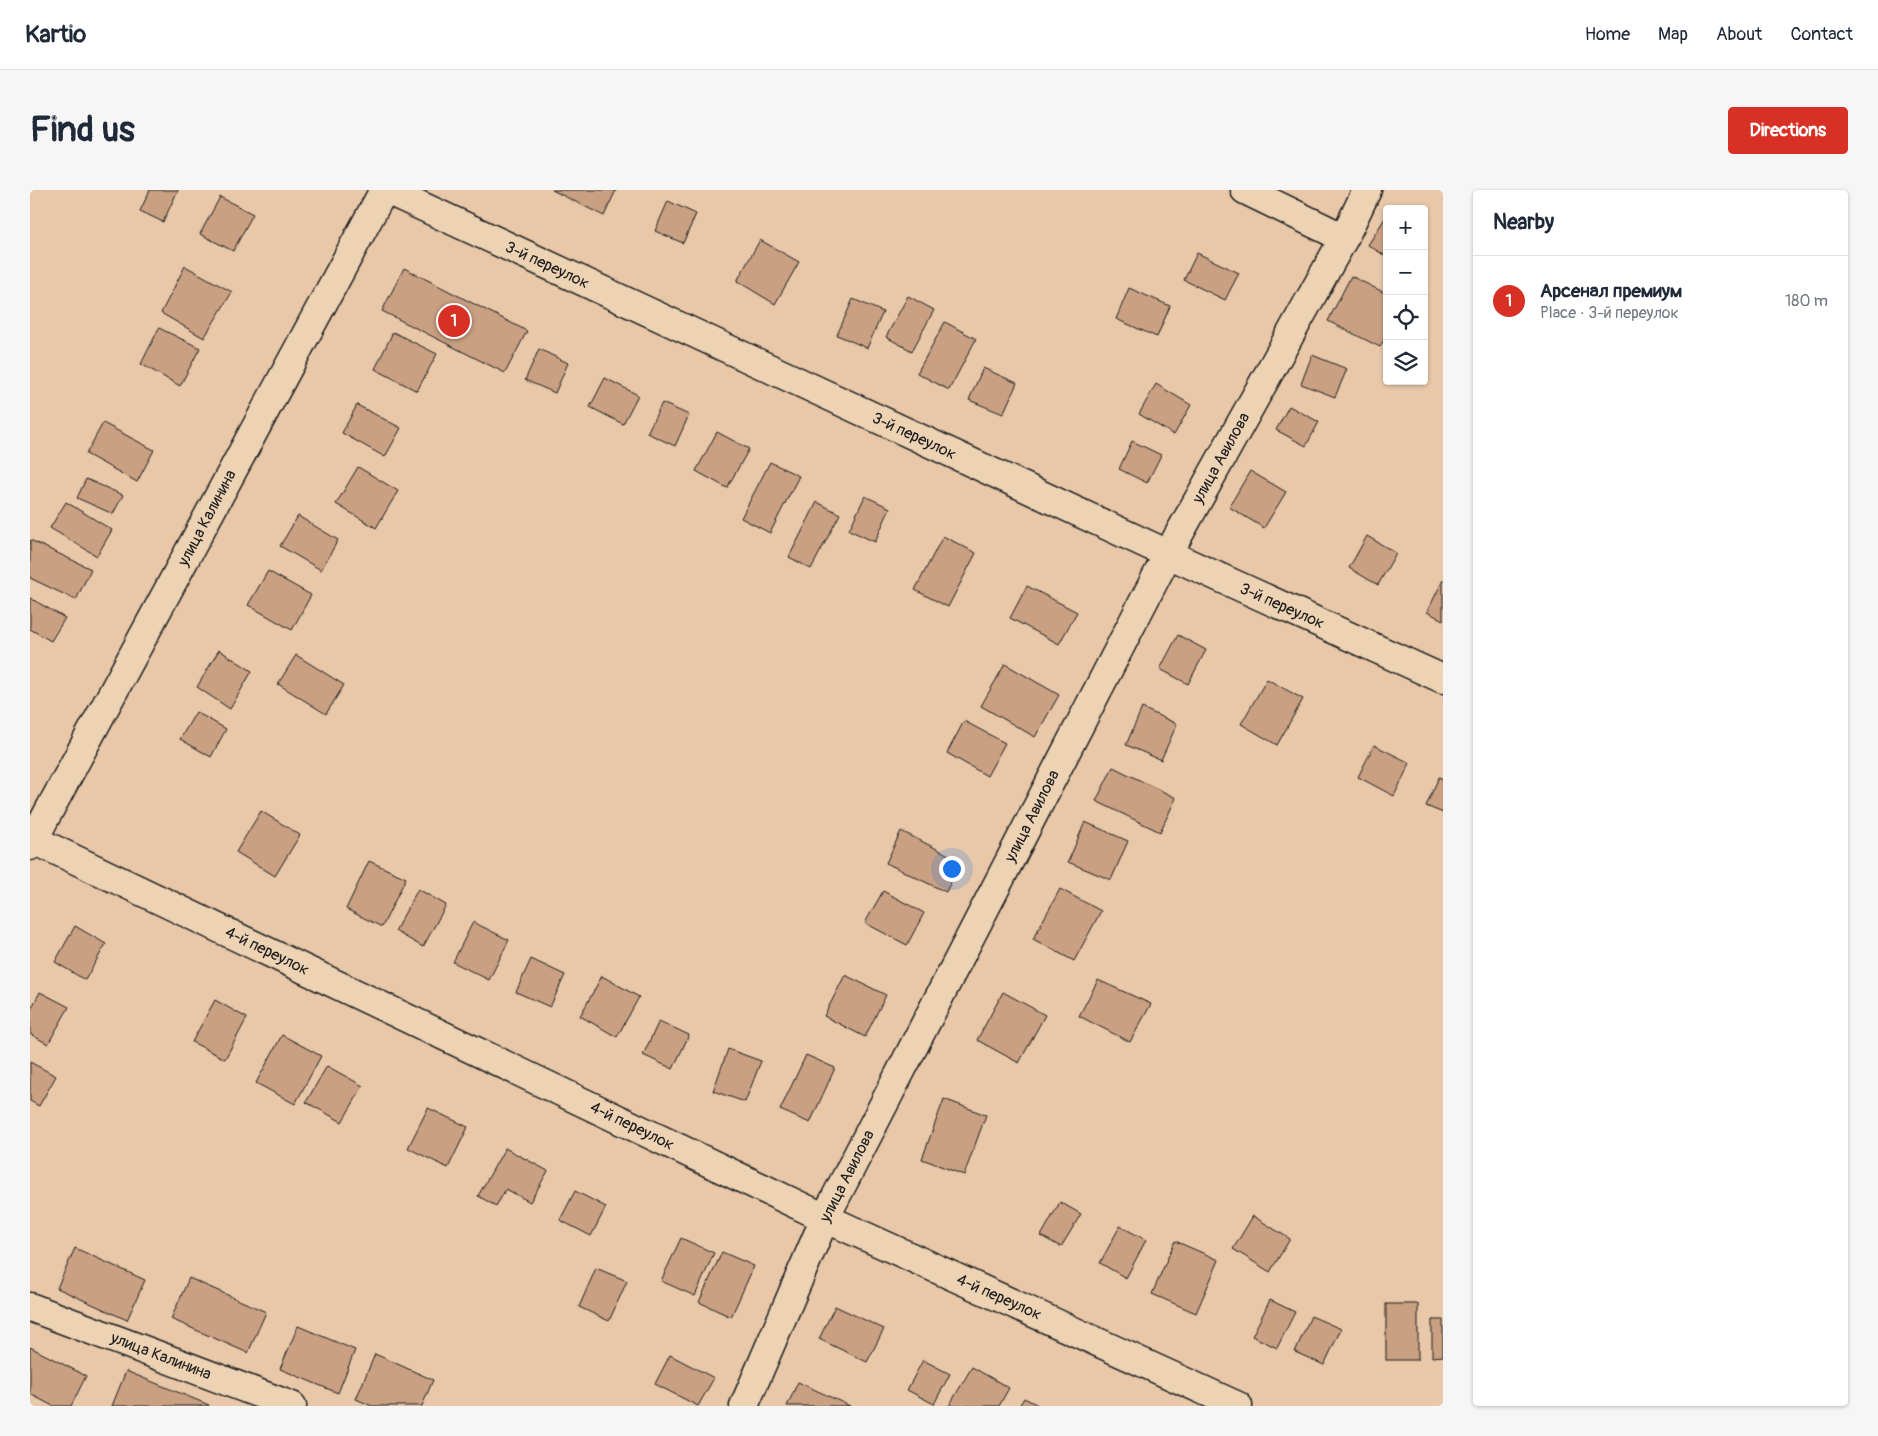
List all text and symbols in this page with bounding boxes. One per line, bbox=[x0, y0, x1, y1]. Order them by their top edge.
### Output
text: Kartio bbox=[25, 20, 86, 49]
text: Home bbox=[1585, 23, 1630, 46]
text: Map bbox=[1658, 23, 1688, 46]
text: About bbox=[1716, 23, 1762, 46]
text: Contact bbox=[1790, 23, 1853, 46]
button: Directions bbox=[1728, 107, 1848, 154]
text: Find us bbox=[30, 108, 135, 152]
map controls bbox=[1383, 205, 1428, 385]
button: + bbox=[1383, 205, 1428, 250]
text: Nearby bbox=[1493, 209, 1554, 236]
street label: 3-й переулок bbox=[502, 237, 592, 293]
button: − bbox=[1383, 250, 1428, 295]
text: Арсенал премиум bbox=[1540, 279, 1682, 303]
text: 1 bbox=[1506, 291, 1512, 311]
text: 180 m bbox=[1785, 291, 1828, 311]
button: locate bbox=[1383, 295, 1428, 340]
pin: 1 bbox=[438, 302, 470, 340]
text: Place · 3-й переулок bbox=[1540, 303, 1679, 323]
button: layers bbox=[1383, 340, 1428, 385]
street label: 3-й переулок bbox=[869, 408, 959, 464]
street label: улица Авилова bbox=[1187, 409, 1254, 508]
street label: улица Калинина bbox=[173, 466, 241, 570]
street label: 3-й переулок bbox=[1237, 578, 1327, 634]
street label: улица Авилова bbox=[1000, 766, 1064, 866]
your location bbox=[939, 856, 965, 882]
street label: 4-й переулок bbox=[222, 922, 312, 980]
street label: 4-й переулок bbox=[587, 1097, 677, 1155]
street label: улица Авилова bbox=[815, 1126, 879, 1226]
street label: 4-й переулок bbox=[953, 1269, 1045, 1325]
street label: улица Калинина bbox=[107, 1327, 214, 1384]

